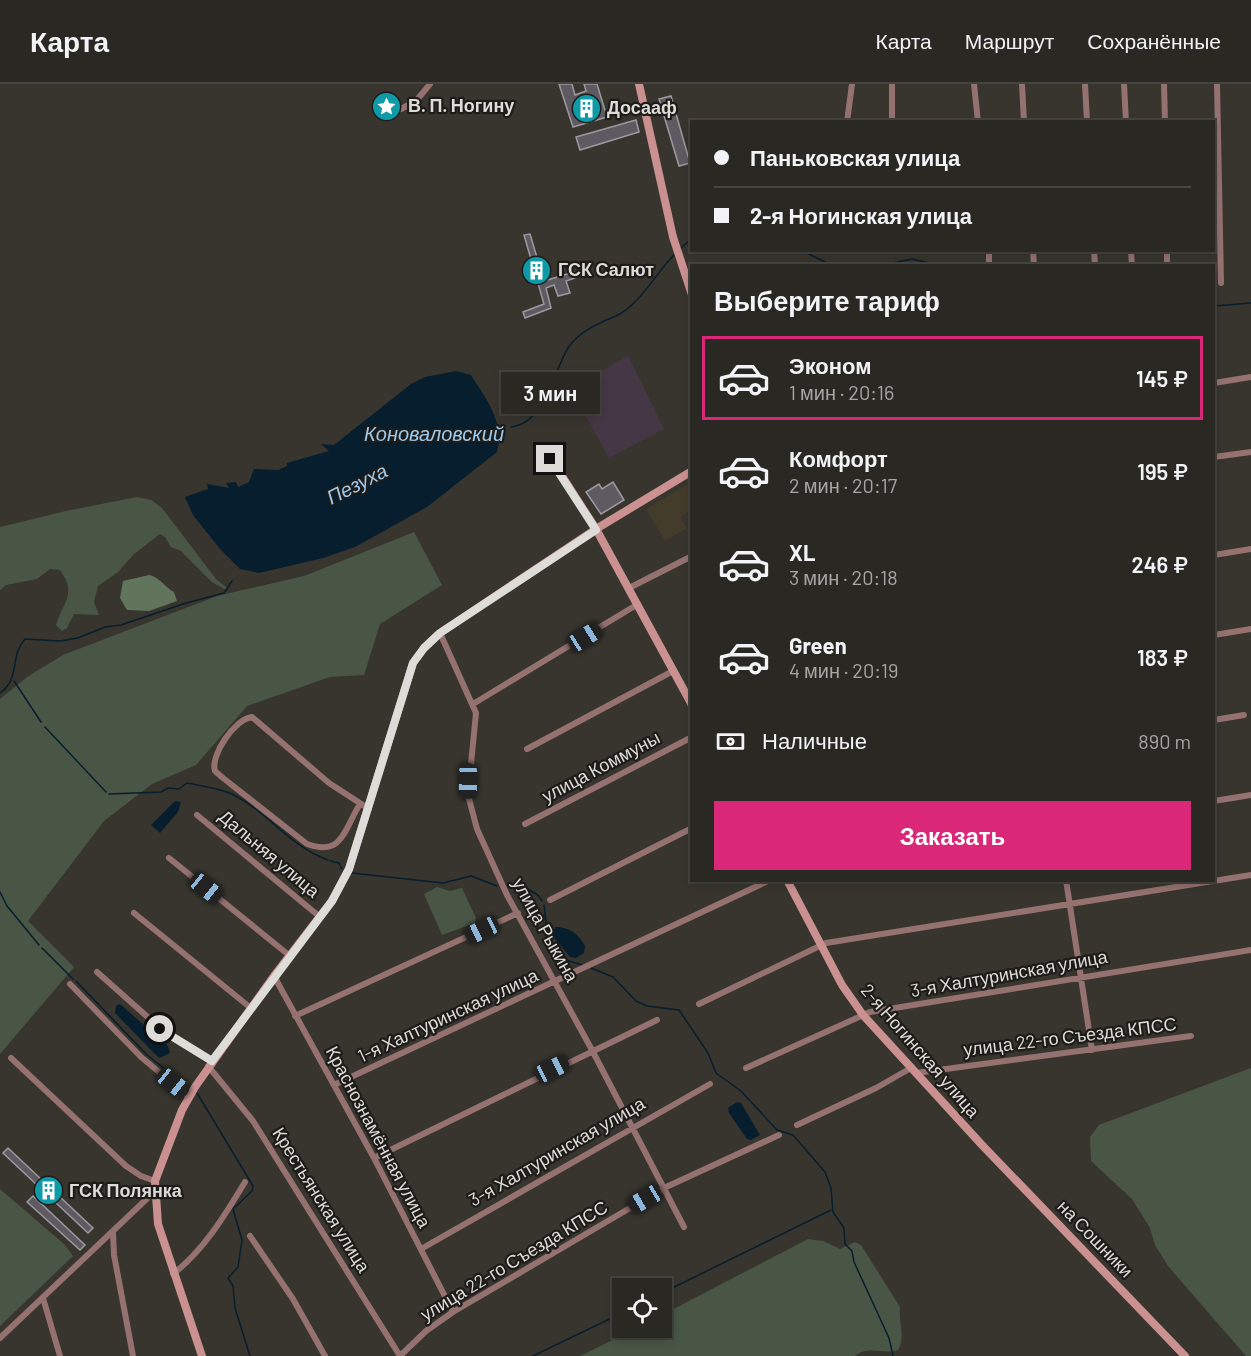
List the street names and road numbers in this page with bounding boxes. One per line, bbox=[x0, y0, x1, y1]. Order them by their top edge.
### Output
street label: улица Коммуны bbox=[538, 726, 663, 806]
street label: Дальняя улица bbox=[215, 805, 325, 902]
street label: улица Рыкина bbox=[508, 873, 584, 986]
street label: 3-я Халтуринская улица bbox=[909, 945, 1110, 1001]
street label: 1-я Халтуринская улица bbox=[354, 963, 542, 1067]
street label: 2-я Ногинская улица bbox=[857, 979, 985, 1122]
street label: улица 22-го Съезда КПСС bbox=[962, 1012, 1178, 1060]
street label: Краснознамённая улица bbox=[322, 1042, 437, 1232]
street label: 3-я Халтуринская улица bbox=[465, 1091, 649, 1211]
street label: Крестьянская улица bbox=[268, 1123, 376, 1277]
street label: улица 22-го Съезда КПСС bbox=[416, 1195, 611, 1325]
street label: на Сошники bbox=[1053, 1195, 1138, 1282]

